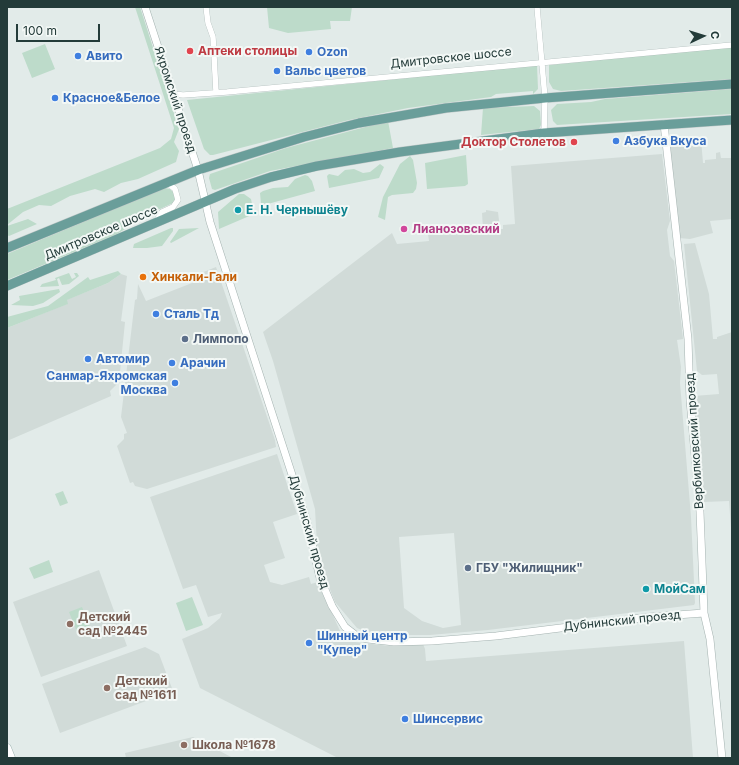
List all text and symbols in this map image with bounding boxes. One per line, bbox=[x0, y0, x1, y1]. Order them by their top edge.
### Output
scale bar bbox=[18, 16, 102, 42]
north arrow bbox=[683, 16, 723, 56]
text: 100 m bbox=[23, 23, 57, 38]
text: С bbox=[708, 31, 722, 40]
place label: Аптеки столицы bbox=[198, 44, 297, 58]
street label: Дмитровское шоссе bbox=[390, 44, 512, 72]
street label: Яхромский проезд bbox=[151, 45, 199, 155]
place label: Ozon bbox=[317, 45, 348, 59]
marker: Аптеки столицы bbox=[185, 46, 195, 56]
marker: Ozon bbox=[304, 47, 314, 57]
place label: Авито bbox=[86, 49, 123, 63]
marker: Авито bbox=[73, 51, 83, 61]
place label: Вальс цветов bbox=[285, 64, 366, 78]
marker: Вальс цветов bbox=[272, 66, 282, 76]
place label: Красное&Белое bbox=[63, 91, 160, 105]
marker: Красное&Белое bbox=[50, 93, 60, 103]
place label: Азбука Вкуса bbox=[624, 134, 706, 148]
place label: Доктор Столетов bbox=[461, 135, 566, 149]
marker: Азбука Вкуса bbox=[611, 136, 621, 146]
marker: Доктор Столетов bbox=[569, 137, 579, 147]
street label: Дмитровское шоссе bbox=[42, 203, 160, 263]
place label: Е. Н. Чернышёву bbox=[246, 203, 348, 217]
marker: Е. Н. Чернышёву bbox=[233, 205, 243, 215]
place label: Лианозовский bbox=[412, 222, 500, 236]
marker: Лианозовский bbox=[399, 224, 409, 234]
place label: Хинкали-Гали bbox=[151, 270, 237, 284]
marker: Хинкали-Гали bbox=[138, 272, 148, 282]
place label: Сталь Тд bbox=[164, 307, 219, 321]
marker: Сталь Тд bbox=[151, 309, 161, 319]
place label: Лимпопо bbox=[193, 332, 249, 346]
marker: Лимпопо bbox=[180, 334, 190, 344]
place label: Автомир bbox=[96, 352, 150, 366]
marker: Автомир bbox=[83, 354, 93, 364]
place label: Арачин bbox=[180, 356, 226, 370]
marker: Арачин bbox=[167, 358, 177, 368]
place label: Санмар-Яхромская Москва bbox=[46, 369, 167, 397]
street label: Вербилковский проезд bbox=[683, 372, 707, 510]
marker: Санмар-Яхромская Москва bbox=[170, 378, 180, 388]
street label: Дубнинский проезд bbox=[286, 473, 332, 591]
place label: ГБУ "Жилищник" bbox=[476, 561, 583, 575]
marker: ГБУ "Жилищник" bbox=[463, 563, 473, 573]
place label: МойСам bbox=[654, 582, 706, 596]
marker: МойСам bbox=[641, 584, 651, 594]
street label: Дубнинский проезд bbox=[563, 608, 681, 634]
place label: Детский сад №2445 bbox=[78, 610, 147, 638]
marker: Детский сад №2445 bbox=[65, 619, 75, 629]
place label: Шинный центр "Купер" bbox=[317, 629, 408, 657]
marker: Шинный центр "Купер" bbox=[304, 638, 314, 648]
place label: Детский сад №1611 bbox=[115, 674, 177, 702]
marker: Детский сад №1611 bbox=[102, 683, 112, 693]
place label: Шинсервис bbox=[413, 712, 483, 726]
marker: Шинсервис bbox=[400, 714, 410, 724]
place label: Школа №1678 bbox=[192, 738, 276, 752]
marker: Школа №1678 bbox=[179, 740, 189, 750]

